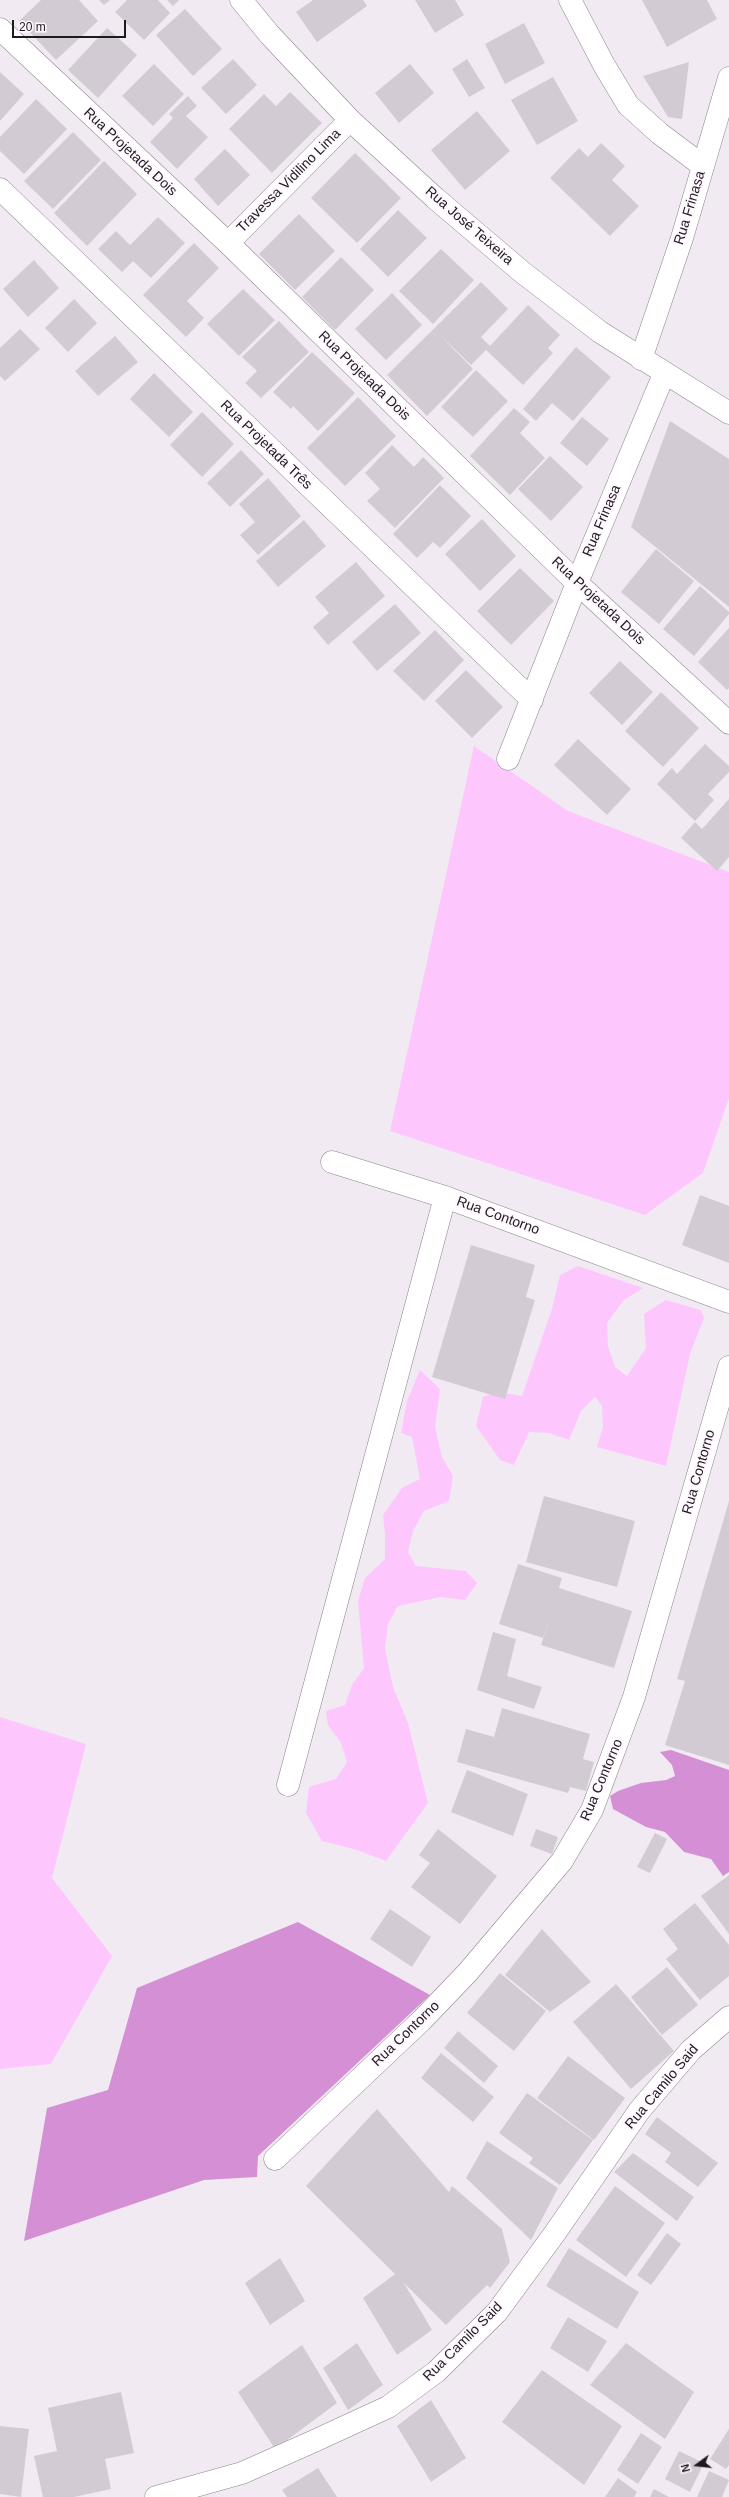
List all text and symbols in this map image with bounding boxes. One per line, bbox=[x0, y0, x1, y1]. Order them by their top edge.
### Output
scale bar bbox=[14, 12, 128, 38]
text: 20 m bbox=[19, 20, 46, 34]
street label: Rua Projetada Dois bbox=[80, 104, 180, 200]
street label: Travessa Vidilino Lima bbox=[234, 126, 344, 236]
street label: Rua Frinasa bbox=[671, 169, 709, 247]
street label: Rua José Teixeira bbox=[421, 183, 517, 269]
street label: Rua Projetada Dois bbox=[315, 328, 413, 424]
street label: Rua Projetada Três bbox=[217, 397, 315, 493]
street label: Rua Frinasa bbox=[579, 483, 625, 559]
street label: Rua Projetada Dois bbox=[548, 553, 648, 649]
street label: Rua Contorno bbox=[454, 1193, 542, 1239]
street label: Rua Contorno bbox=[679, 1428, 719, 1516]
street label: Rua Contorno bbox=[577, 1737, 627, 1823]
street label: Rua Contorno bbox=[369, 1998, 443, 2070]
street label: Rua Camilo Said bbox=[622, 2041, 702, 2133]
street label: Rua Camilo Said bbox=[420, 2299, 506, 2385]
north arrow bbox=[677, 2445, 717, 2485]
text: N bbox=[679, 2463, 692, 2474]

